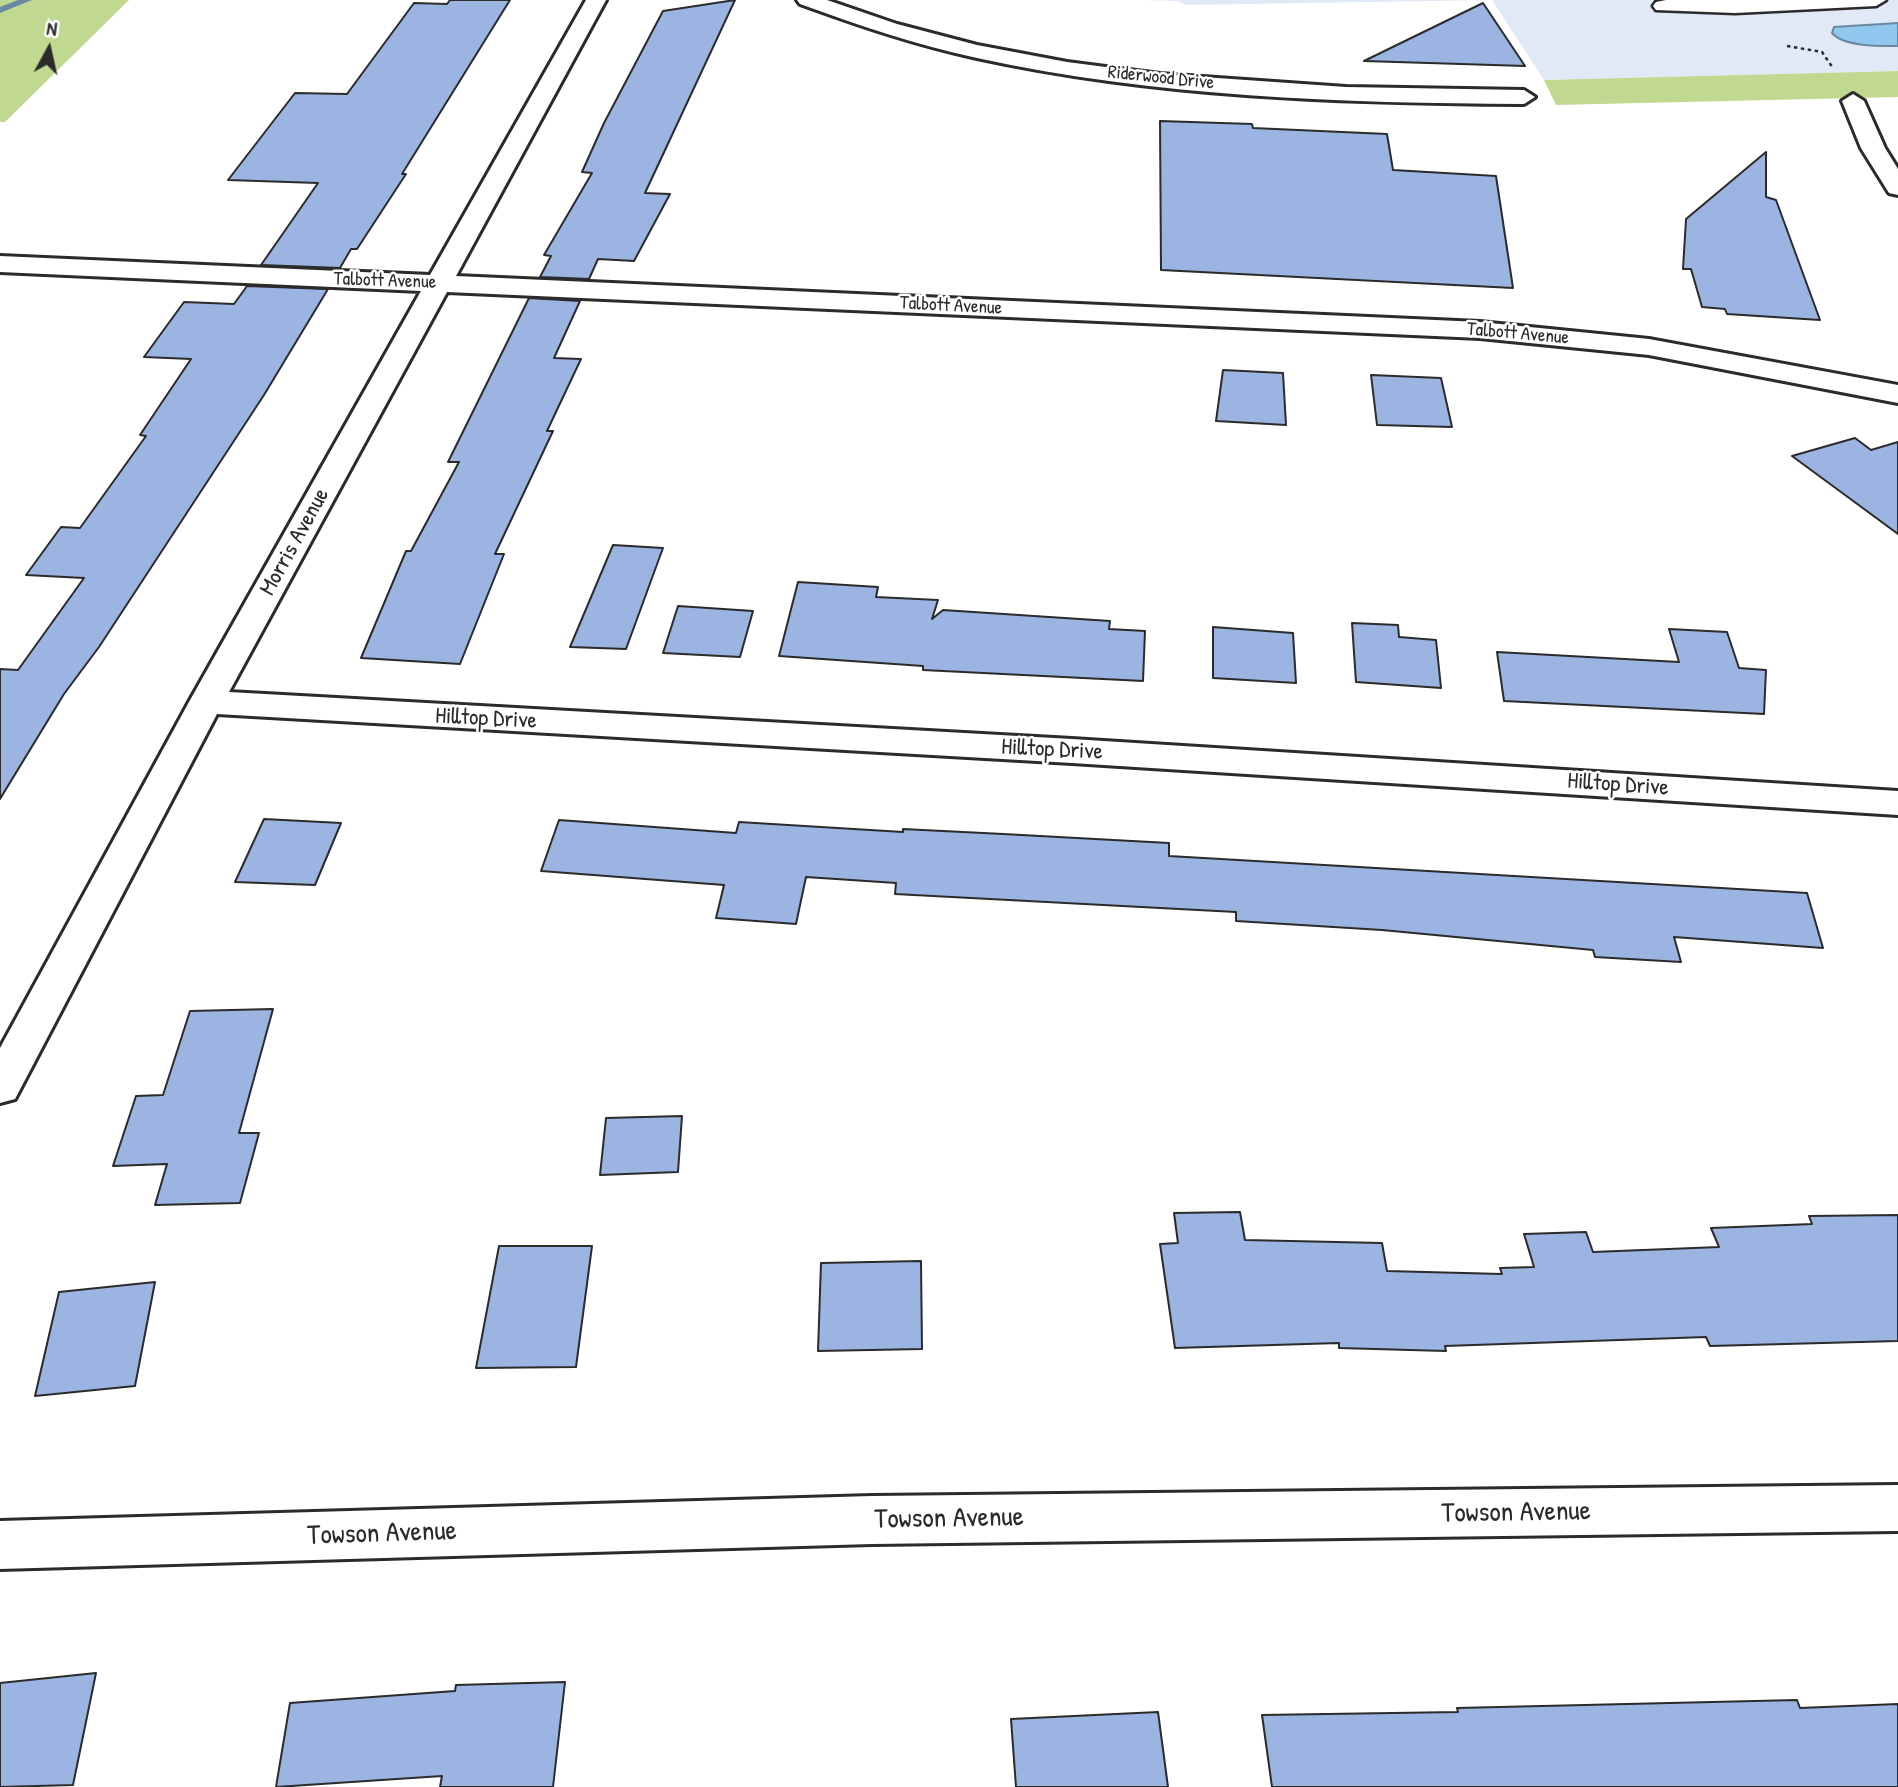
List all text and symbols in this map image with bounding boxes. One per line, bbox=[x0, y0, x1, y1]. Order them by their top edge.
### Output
north arrow bbox=[14, 14, 84, 84]
text: N bbox=[45, 15, 59, 42]
street label: Riderwood Drive bbox=[1107, 61, 1215, 95]
street label: Talbott Avenue bbox=[333, 268, 437, 294]
street label: Talbott Avenue bbox=[899, 292, 1003, 320]
street label: Talbott Avenue bbox=[1466, 318, 1570, 350]
street label: Morris Avenue bbox=[254, 484, 336, 600]
street label: Hilltop Drive bbox=[435, 703, 537, 735]
street label: Hilltop Drive bbox=[1001, 734, 1103, 766]
street label: Hilltop Drive bbox=[1566, 768, 1670, 802]
street label: Towson Avenue bbox=[1441, 1495, 1591, 1531]
street label: Towson Avenue bbox=[874, 1501, 1024, 1537]
street label: Towson Avenue bbox=[307, 1515, 457, 1553]

